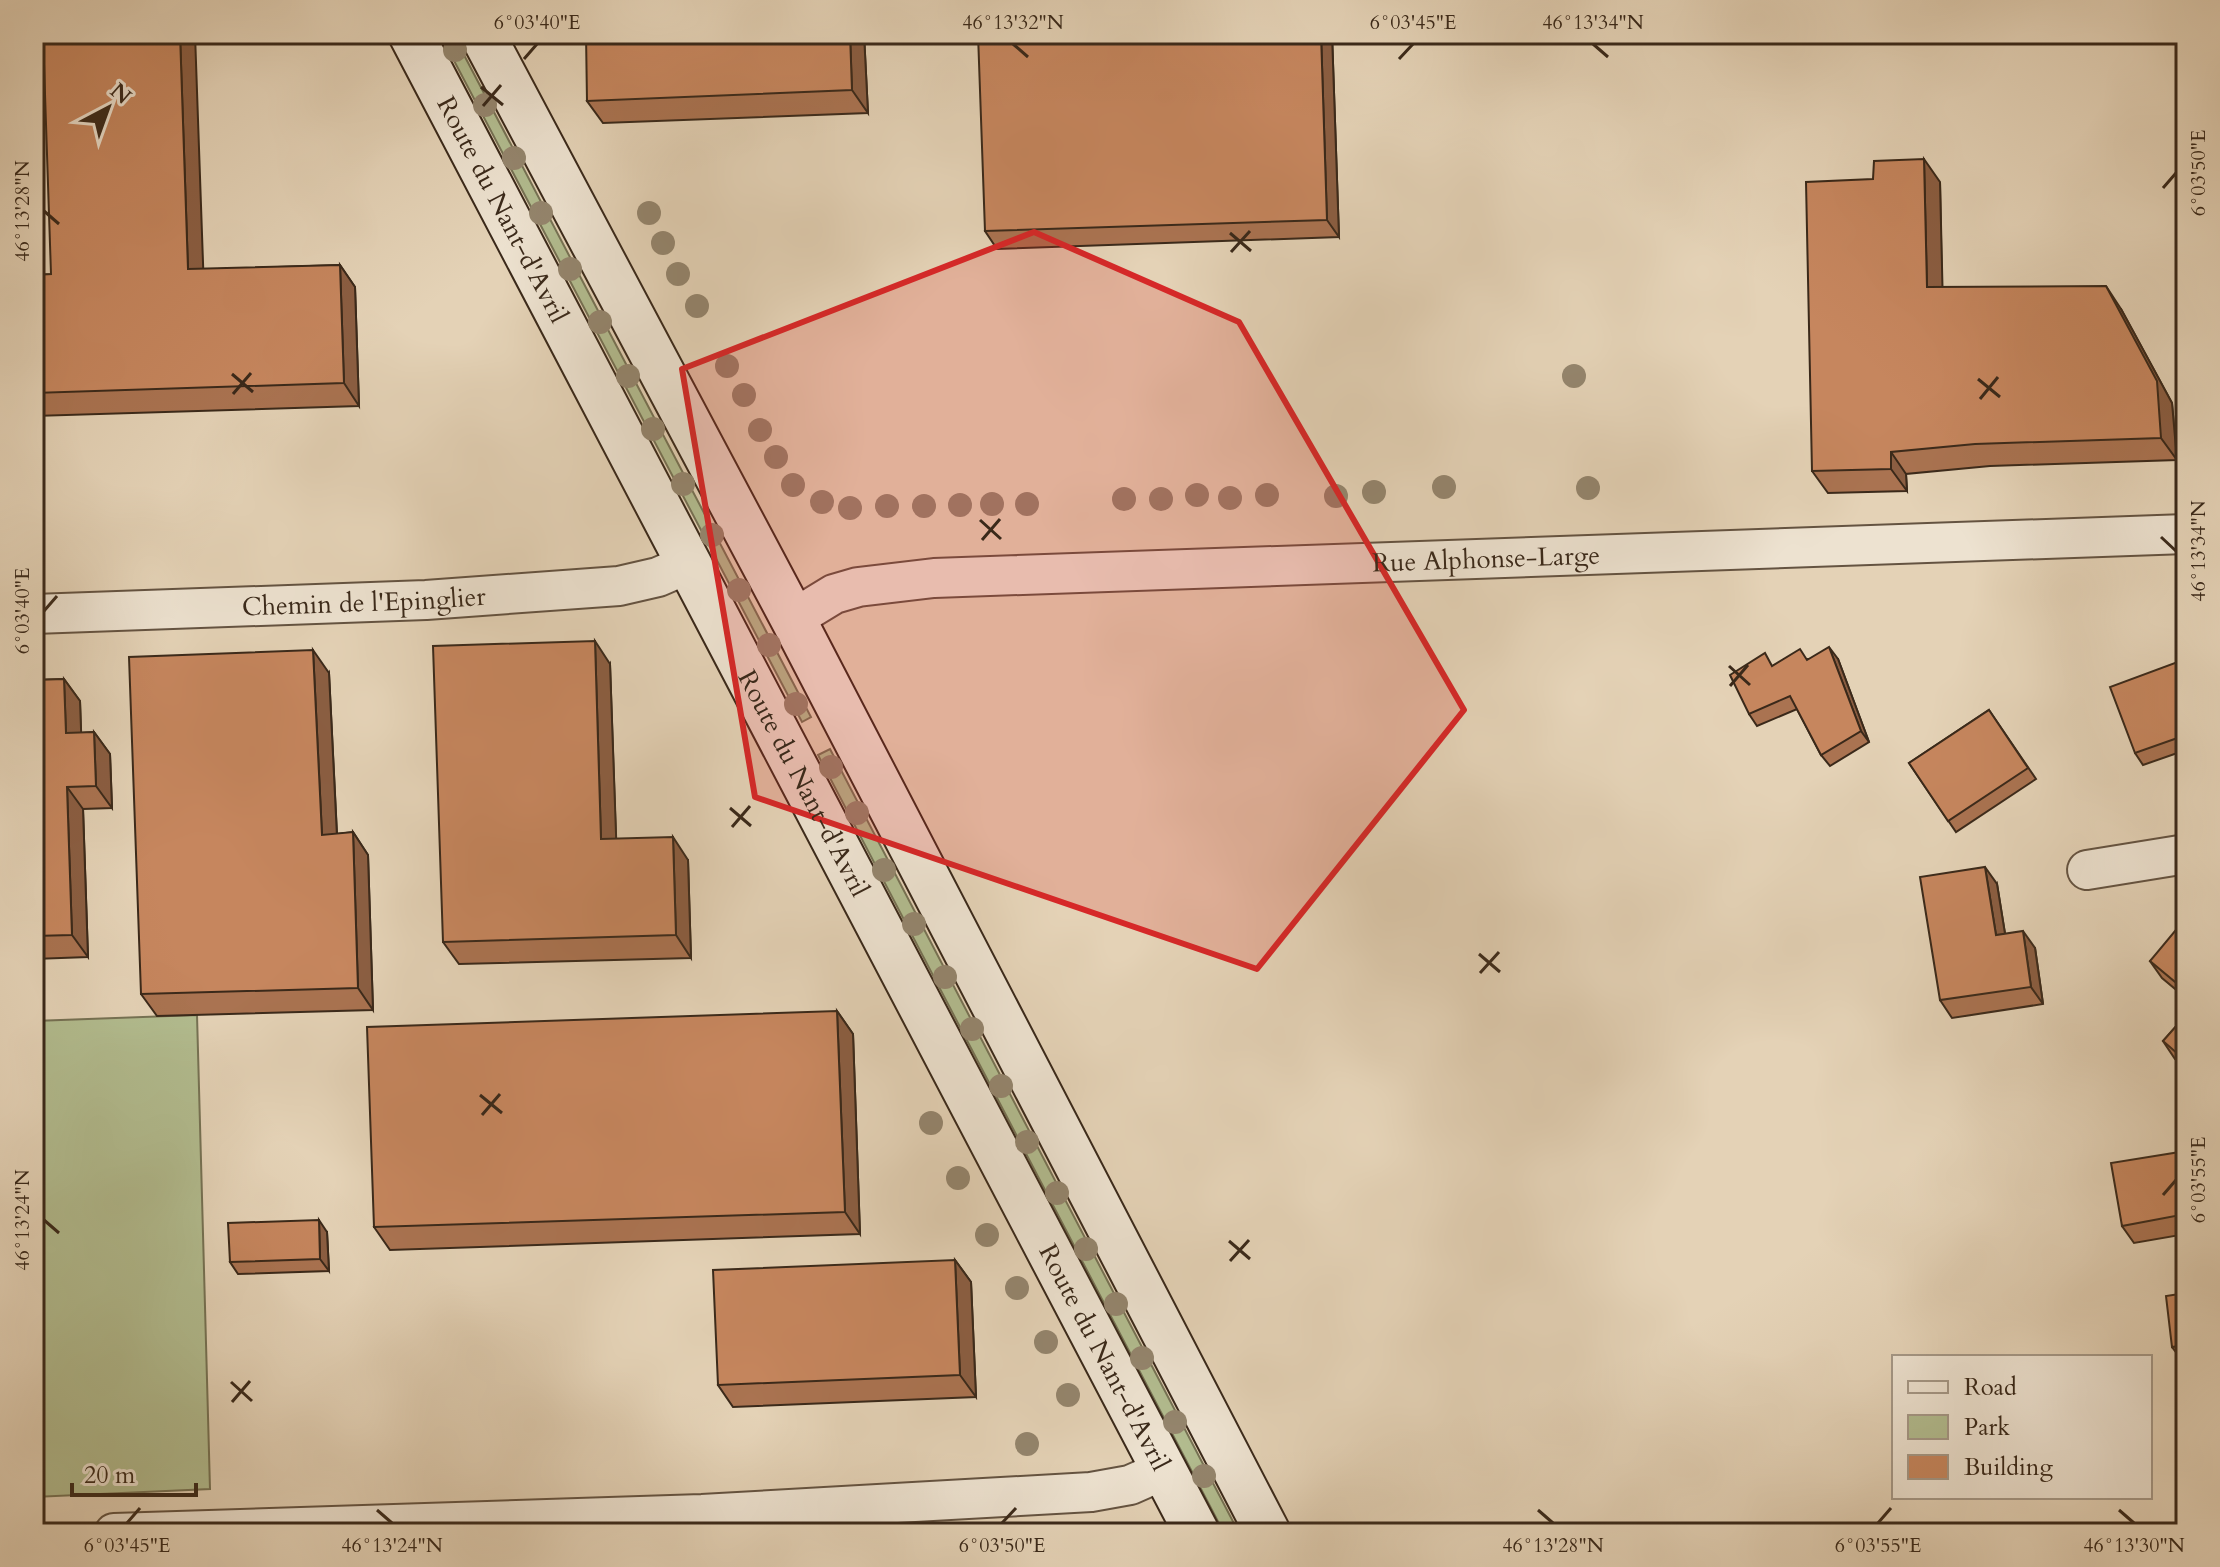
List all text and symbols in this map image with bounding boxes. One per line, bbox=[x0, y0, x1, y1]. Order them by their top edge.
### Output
text: 6°03'40"E bbox=[494, 9, 580, 36]
text: 46°13'32"N bbox=[962, 9, 1064, 36]
text: 6°03'45"E bbox=[1370, 9, 1456, 36]
text: 46°13'34"N bbox=[1542, 9, 1644, 36]
north arrow bbox=[68, 68, 148, 148]
text: N bbox=[103, 76, 138, 111]
street label: Route du Nant-d'Avril bbox=[429, 90, 577, 329]
text: 6°03'50"E bbox=[2185, 130, 2212, 216]
text: 46°13'28"N bbox=[9, 160, 36, 262]
text: 46°13'34"N bbox=[2185, 500, 2212, 602]
street label: Rue Alphonse-Large bbox=[1372, 538, 1601, 581]
text: 6°03'40"E bbox=[9, 568, 36, 654]
street label: Chemin de l'Epinglier bbox=[241, 579, 487, 625]
street label: Route du Nant-d'Avril bbox=[730, 664, 877, 903]
text: 6°03'55"E bbox=[2185, 1137, 2212, 1223]
text: 46°13'24"N bbox=[9, 1169, 36, 1271]
street label: Route du Nant-d'Avril bbox=[1030, 1238, 1178, 1477]
legend bbox=[1892, 1355, 2152, 1499]
text: Road bbox=[1964, 1371, 2017, 1404]
text: Park bbox=[1964, 1411, 2010, 1444]
scale bar bbox=[72, 1447, 196, 1497]
text: Building bbox=[1964, 1451, 2054, 1484]
text: 20 m bbox=[84, 1459, 136, 1492]
text: 6°03'45"E bbox=[84, 1532, 170, 1559]
text: 46°13'24"N bbox=[341, 1532, 443, 1559]
text: 6°03'50"E bbox=[959, 1532, 1045, 1559]
text: 46°13'28"N bbox=[1502, 1532, 1604, 1559]
text: 6°03'55"E bbox=[1835, 1532, 1921, 1559]
text: 46°13'30"N bbox=[2083, 1532, 2185, 1559]

